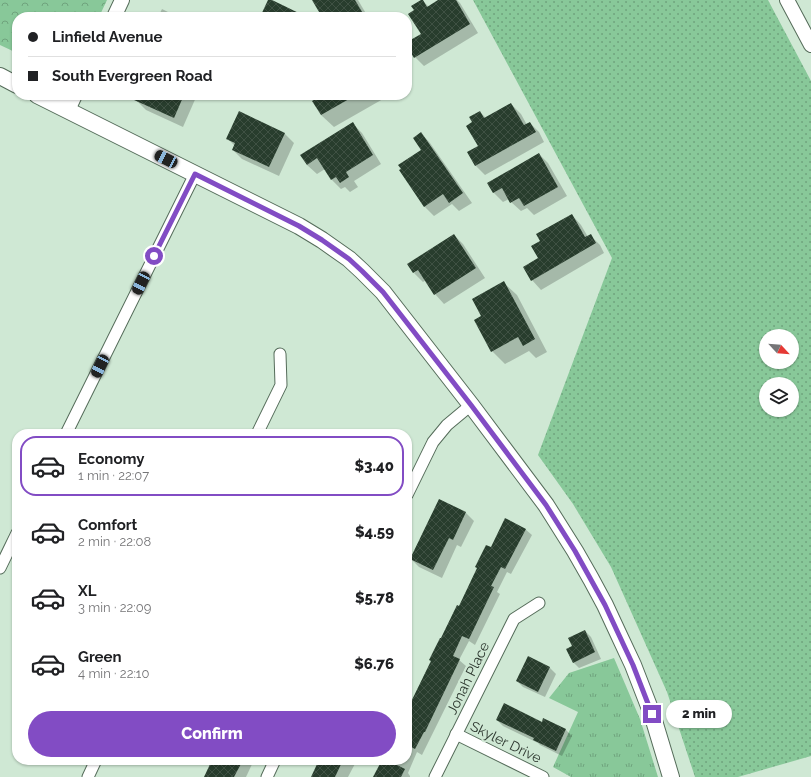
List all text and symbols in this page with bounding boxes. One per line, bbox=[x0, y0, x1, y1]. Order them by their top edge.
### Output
text: Linfield Avenue bbox=[52, 28, 163, 46]
text: South Evergreen Road bbox=[52, 67, 212, 85]
car bbox=[153, 148, 179, 170]
route start bbox=[145, 247, 163, 265]
car bbox=[130, 270, 152, 296]
north arrow bbox=[759, 329, 799, 369]
map controls bbox=[759, 329, 799, 417]
car bbox=[89, 353, 111, 379]
button: layers bbox=[759, 377, 799, 417]
icon: car bbox=[30, 448, 66, 484]
text: Economy bbox=[78, 450, 145, 468]
text: $3.40 bbox=[355, 457, 394, 475]
text: 1 min · 22:07 bbox=[78, 468, 149, 483]
icon: car bbox=[30, 514, 66, 550]
text: Comfort bbox=[78, 516, 137, 534]
text: $4.59 bbox=[355, 523, 394, 541]
text: 2 min · 22:08 bbox=[78, 534, 151, 549]
icon: car bbox=[30, 580, 66, 616]
text: XL bbox=[78, 582, 96, 600]
text: $5.78 bbox=[355, 589, 394, 607]
text: 3 min · 22:09 bbox=[78, 600, 151, 615]
street label: Jonah Place bbox=[444, 639, 492, 717]
icon: car bbox=[30, 646, 66, 682]
text: Green bbox=[78, 648, 122, 666]
text: $6.76 bbox=[354, 655, 394, 673]
text: 4 min · 22:10 bbox=[78, 666, 149, 681]
callout: 2 min bbox=[666, 700, 732, 728]
route end bbox=[643, 705, 661, 723]
text: 2 min bbox=[682, 706, 716, 721]
button: Confirm bbox=[28, 711, 396, 757]
street label: Skyler Drive bbox=[468, 718, 544, 766]

